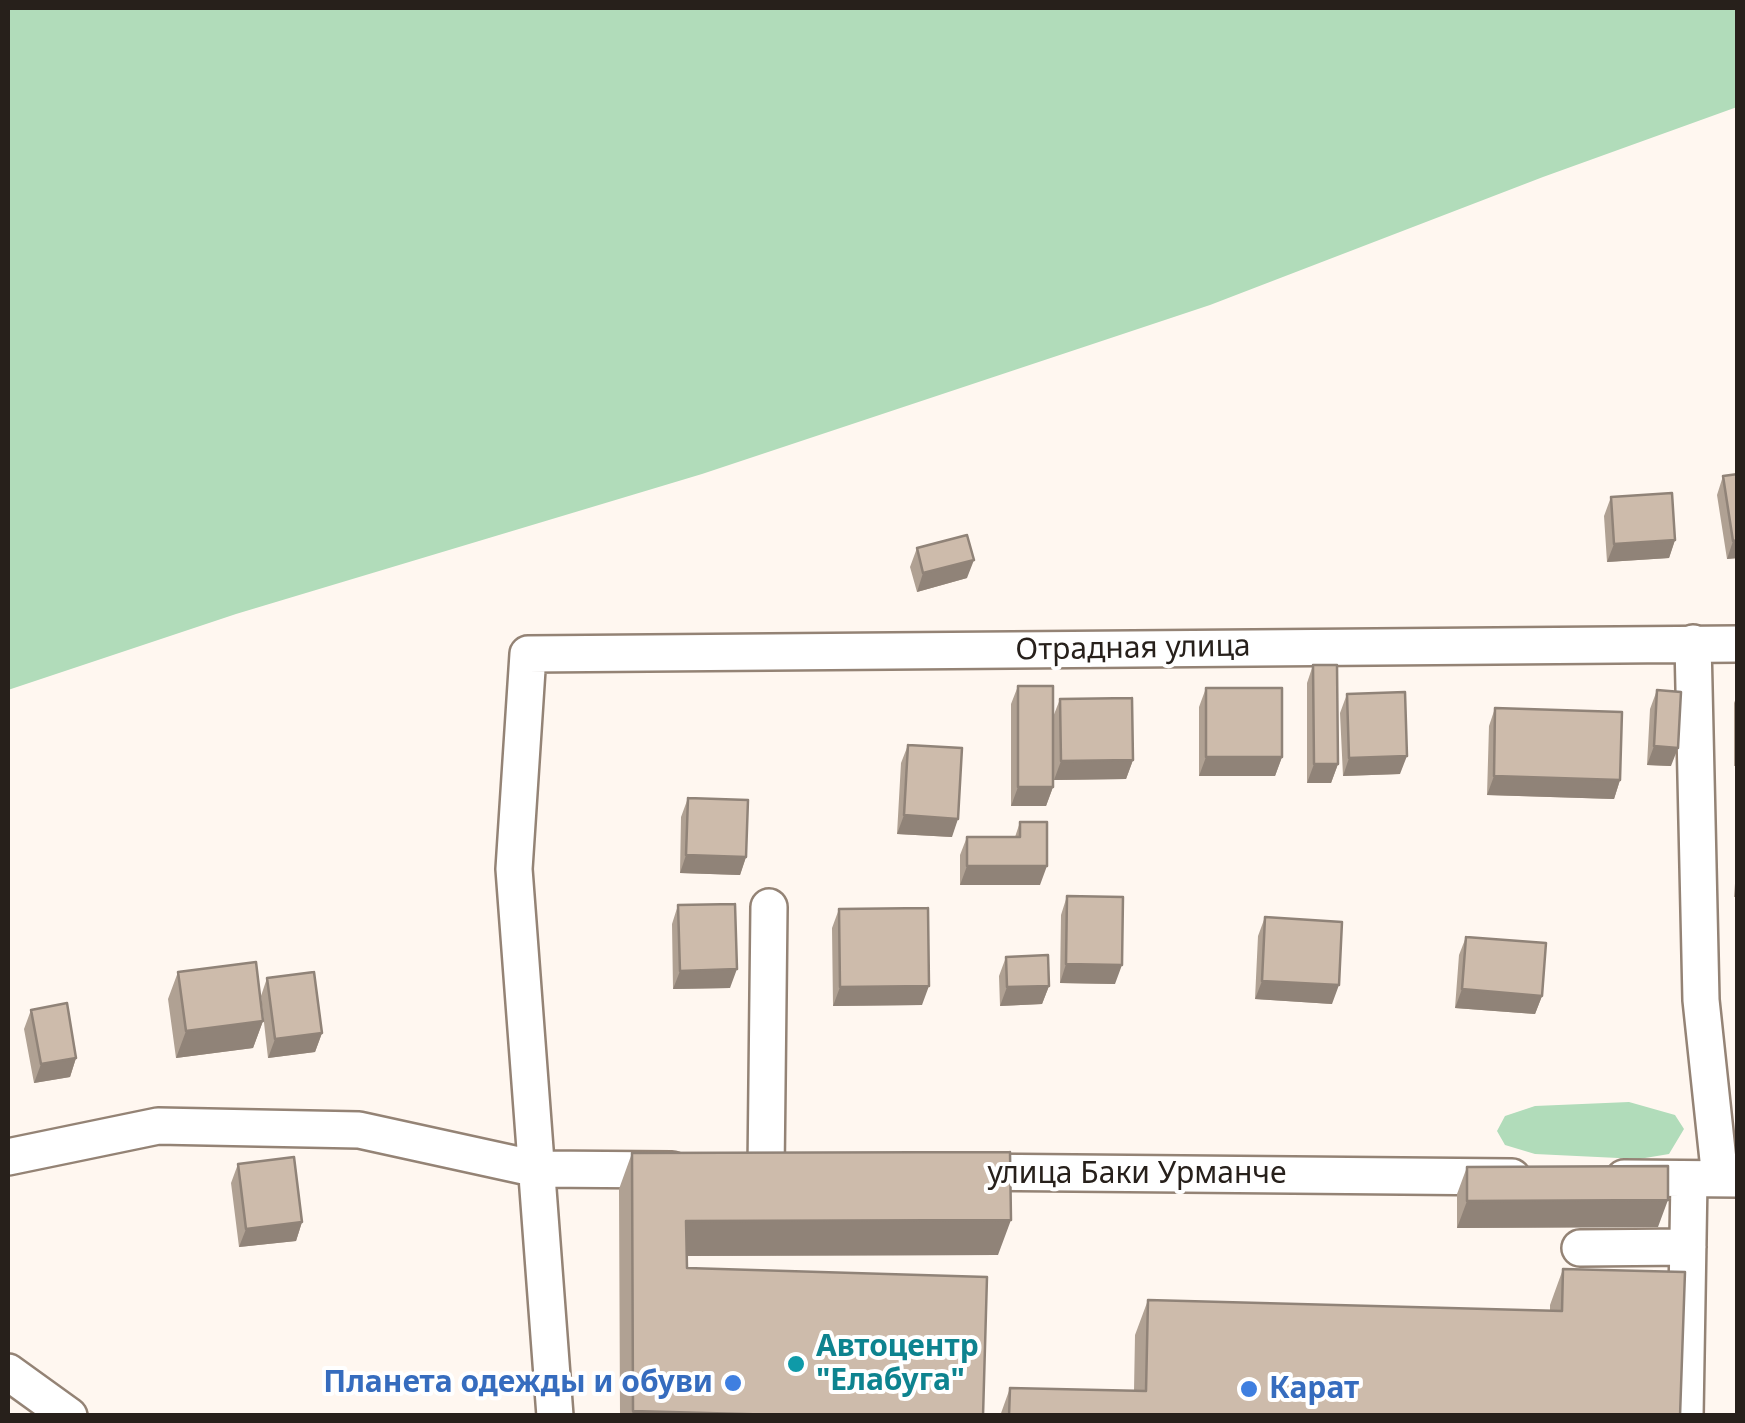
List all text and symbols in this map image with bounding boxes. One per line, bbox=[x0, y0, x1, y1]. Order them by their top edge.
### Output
street label: Отрадная улица bbox=[1015, 629, 1251, 669]
street label: улица Баки Урманче bbox=[987, 1156, 1287, 1192]
place label: Автоцентр "Елабуга" bbox=[816, 1329, 979, 1400]
marker: Автоцентр "Елабуга" bbox=[785, 1353, 807, 1375]
place label: Планета одежды и обуви bbox=[323, 1365, 713, 1401]
place label: Карат bbox=[1269, 1371, 1359, 1407]
marker: Планета одежды и обуви bbox=[722, 1372, 744, 1394]
marker: Карат bbox=[1238, 1378, 1260, 1400]

